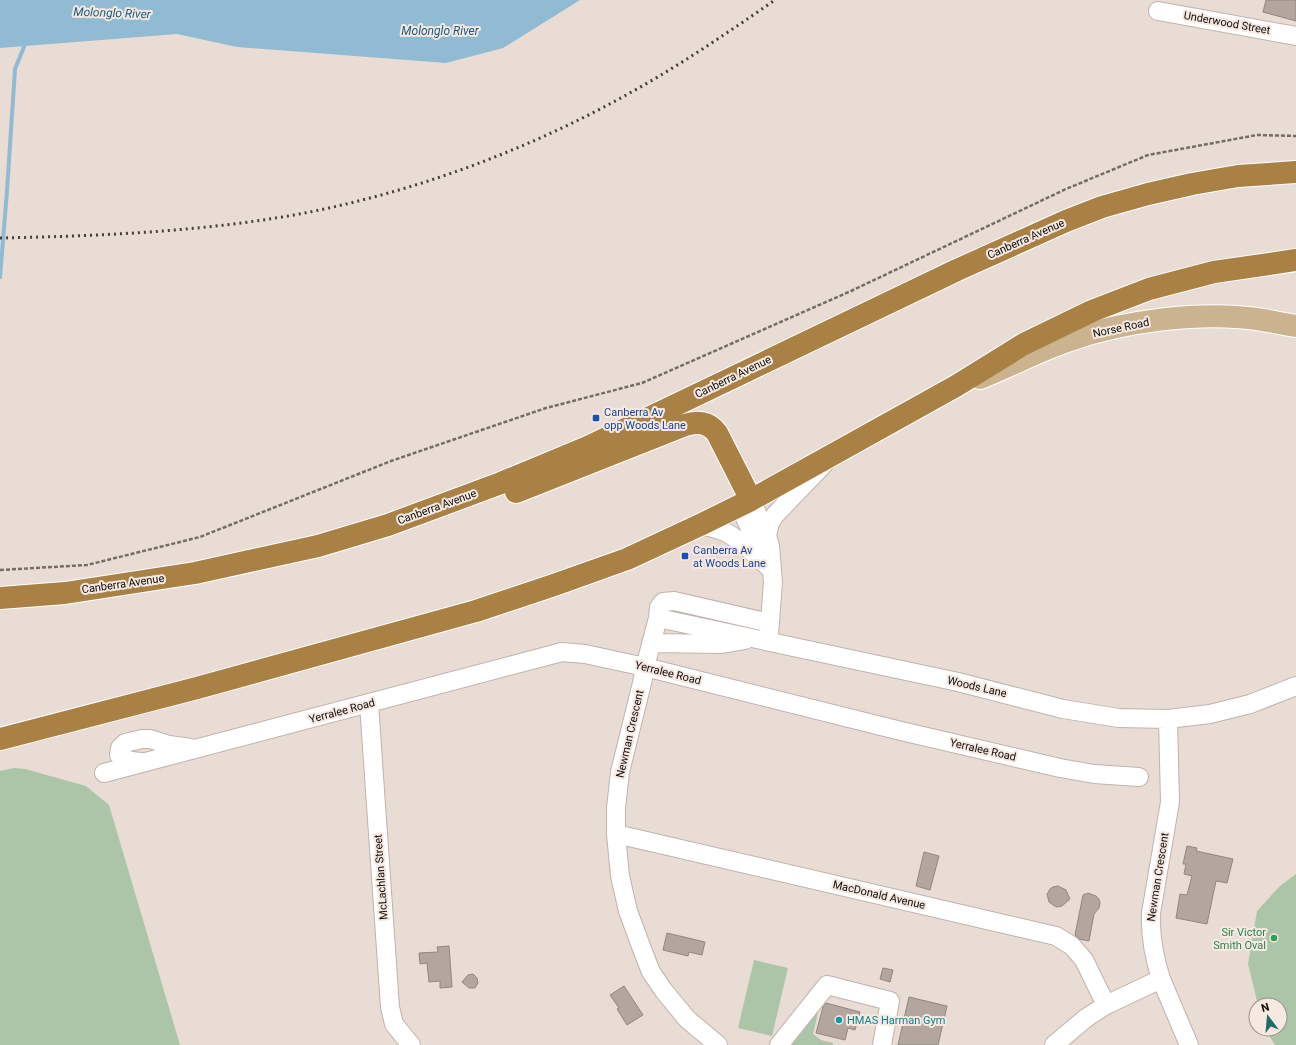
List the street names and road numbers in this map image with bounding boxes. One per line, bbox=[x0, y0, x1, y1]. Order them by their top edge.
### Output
street label: Underwood Street bbox=[1183, 9, 1272, 37]
street label: Canberra Avenue bbox=[985, 216, 1067, 262]
street label: Norse Road bbox=[1092, 316, 1150, 340]
street label: Canberra Avenue bbox=[693, 353, 773, 401]
street label: Canberra Avenue bbox=[396, 487, 478, 527]
street label: Canberra Avenue bbox=[81, 572, 165, 596]
street label: Yerralee Road bbox=[634, 659, 702, 687]
street label: Woods Lane bbox=[946, 674, 1008, 700]
street label: Newman Crescent bbox=[614, 688, 647, 779]
street label: Yerralee Road bbox=[308, 696, 376, 726]
street label: Yerralee Road bbox=[949, 736, 1017, 764]
street label: Newman Crescent bbox=[1145, 831, 1172, 922]
street label: McLachlan Street bbox=[372, 833, 390, 920]
street label: MacDonald Avenue bbox=[832, 878, 927, 912]

